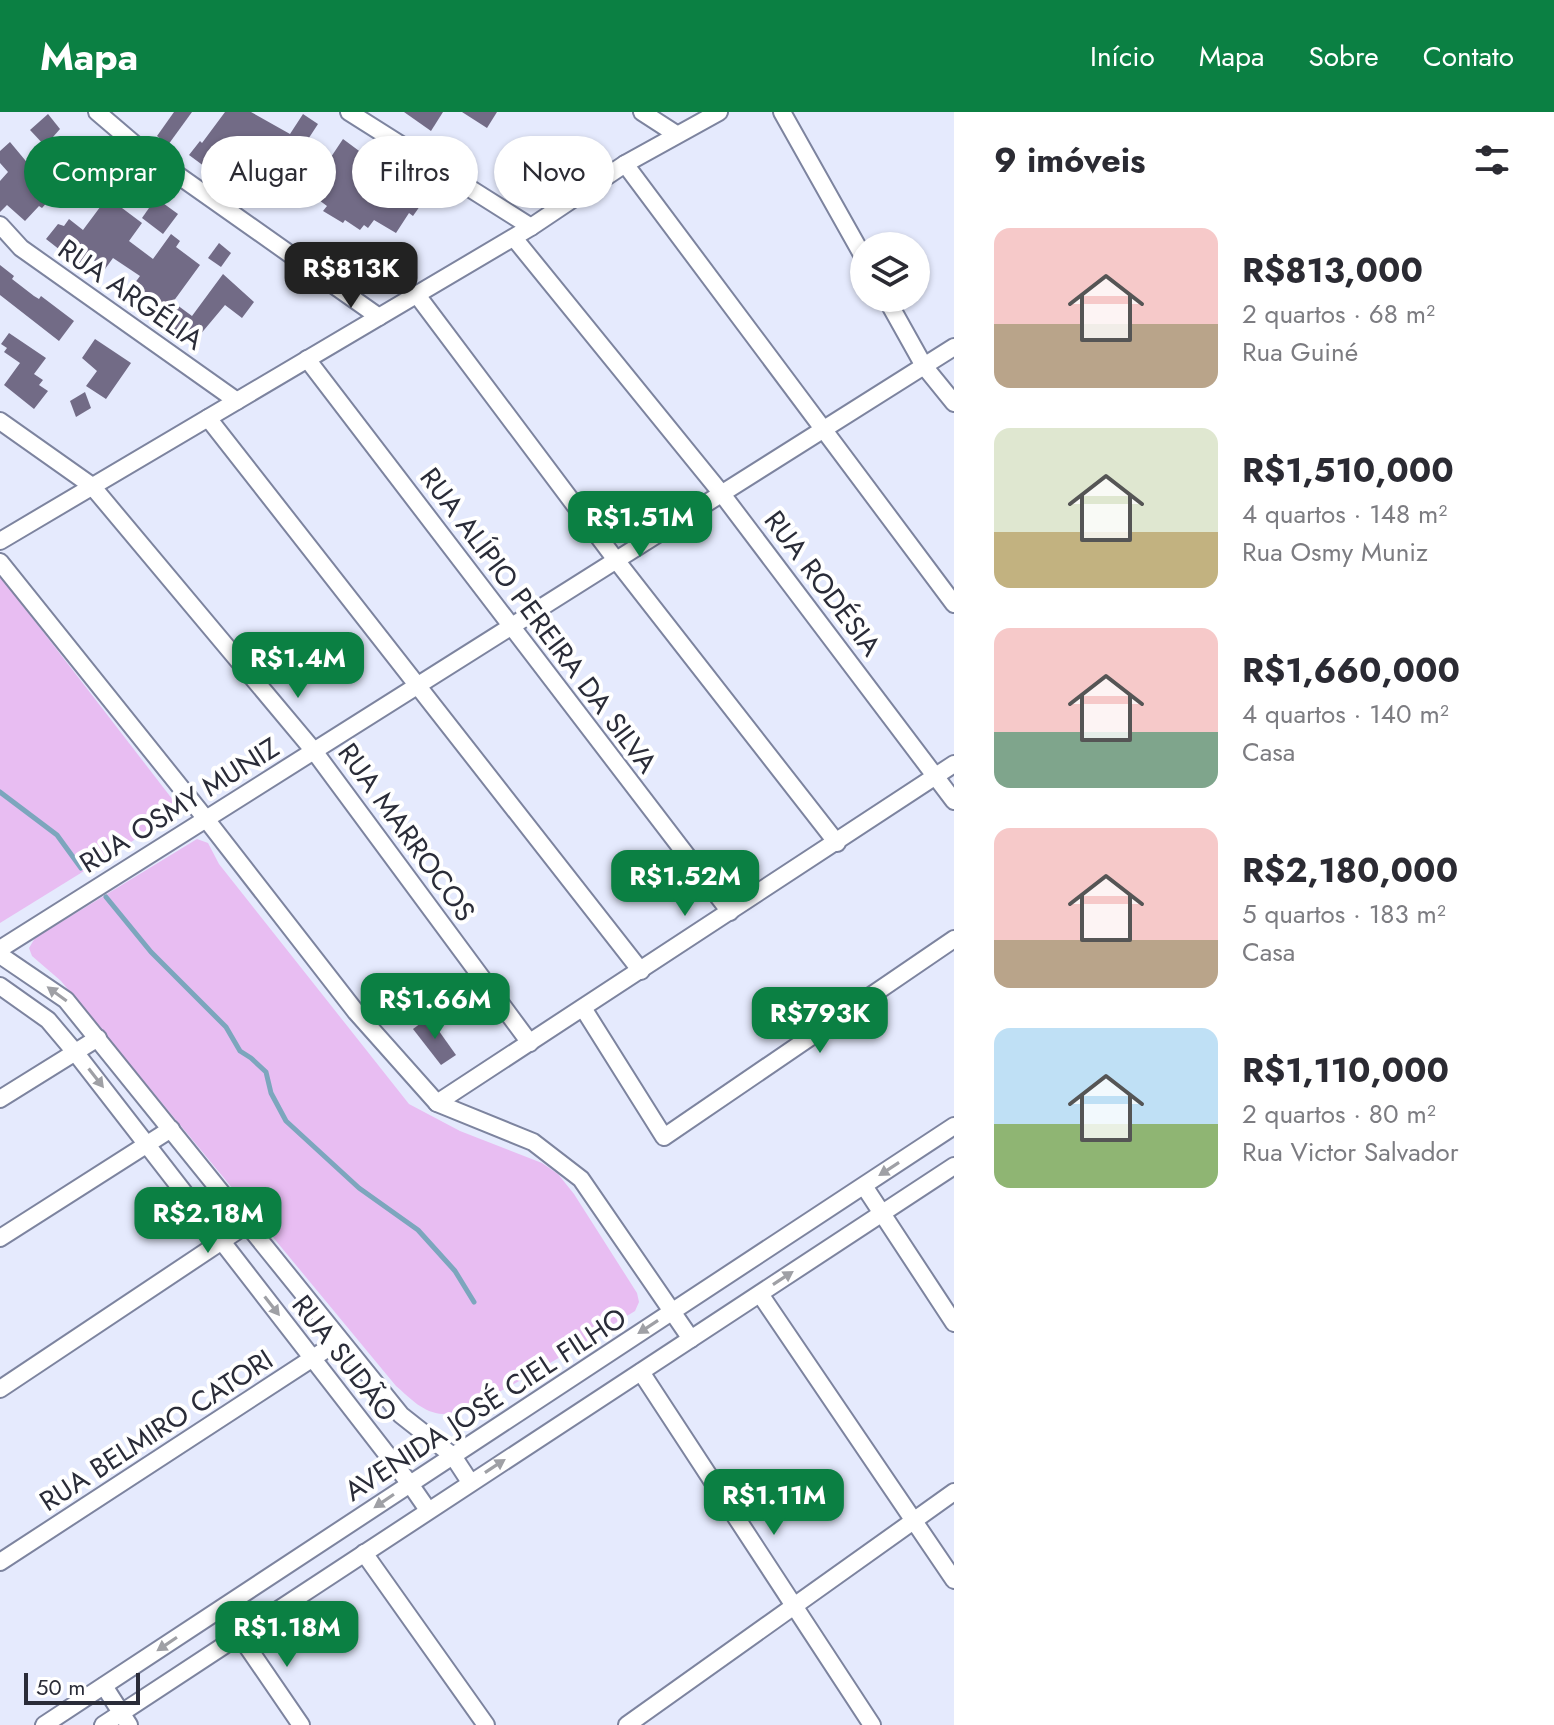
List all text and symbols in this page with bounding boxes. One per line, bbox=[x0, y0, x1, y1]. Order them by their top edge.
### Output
text: Mapa bbox=[40, 29, 138, 84]
text: Início bbox=[1090, 36, 1155, 77]
text: Mapa bbox=[1199, 36, 1264, 77]
text: Sobre bbox=[1308, 36, 1379, 77]
text: Contato bbox=[1423, 36, 1514, 77]
chip: Comprar bbox=[24, 136, 185, 208]
chip: Alugar bbox=[201, 136, 336, 208]
chip: Filtros bbox=[352, 136, 478, 208]
chip: Novo bbox=[494, 136, 614, 208]
text: 9 imóveis bbox=[994, 136, 1146, 185]
icon: filters bbox=[1470, 138, 1514, 182]
street label: RUA ARGÉLIA bbox=[50, 229, 212, 360]
map controls bbox=[850, 232, 930, 312]
button: layers bbox=[850, 232, 930, 312]
pin: R$813K bbox=[286, 242, 416, 310]
text: R$813,000 bbox=[1242, 246, 1423, 295]
text: R$813K bbox=[303, 249, 399, 287]
icon: home bbox=[1058, 260, 1154, 356]
text: 2 quartos · 68 m² bbox=[1242, 295, 1435, 333]
text: Rua Guiné bbox=[1242, 333, 1358, 371]
text: R$1,510,000 bbox=[1242, 446, 1454, 495]
street label: RUA ALÍPIO PEREIRA DA SILVA bbox=[410, 459, 668, 782]
icon: home bbox=[1058, 460, 1154, 556]
pin: R$1.51M bbox=[566, 491, 714, 559]
text: 4 quartos · 148 m² bbox=[1242, 495, 1447, 533]
text: R$1.51M bbox=[586, 498, 694, 536]
street label: RUA RODÉSIA bbox=[754, 502, 891, 665]
text: Rua Osmy Muniz bbox=[1242, 533, 1428, 571]
pin: R$1.4M bbox=[233, 632, 363, 700]
text: R$1.4M bbox=[250, 639, 346, 677]
text: R$1,660,000 bbox=[1242, 646, 1460, 695]
icon: home bbox=[1058, 660, 1154, 756]
text: 4 quartos · 140 m² bbox=[1242, 695, 1449, 733]
street label: RUA OSMY MUNIZ bbox=[72, 728, 287, 883]
text: Casa bbox=[1242, 733, 1295, 771]
street label: RUA MARROCOS bbox=[328, 735, 485, 930]
text: R$2,180,000 bbox=[1242, 846, 1458, 895]
pin: R$1.52M bbox=[611, 850, 759, 918]
text: R$1.52M bbox=[629, 857, 741, 895]
icon: home bbox=[1058, 860, 1154, 956]
text: 5 quartos · 183 m² bbox=[1242, 895, 1446, 933]
text: Casa bbox=[1242, 933, 1295, 971]
pin: R$1.66M bbox=[361, 973, 509, 1041]
text: R$1.66M bbox=[379, 980, 491, 1018]
one-way arrow bbox=[46, 987, 67, 1002]
pin: R$793K bbox=[755, 987, 885, 1055]
text: R$793K bbox=[770, 994, 870, 1032]
text: R$1,110,000 bbox=[1242, 1046, 1449, 1095]
icon: home bbox=[1058, 1060, 1154, 1156]
one-way arrow bbox=[87, 1068, 103, 1088]
text: 2 quartos · 80 m² bbox=[1242, 1095, 1436, 1133]
text: Rua Victor Salvador bbox=[1242, 1133, 1459, 1171]
one-way arrow bbox=[878, 1161, 900, 1176]
pin: R$2.18M bbox=[134, 1187, 282, 1255]
text: R$2.18M bbox=[152, 1194, 264, 1232]
one-way arrow bbox=[773, 1271, 794, 1286]
street label: RUA SUDÃO bbox=[282, 1286, 407, 1430]
one-way arrow bbox=[264, 1296, 280, 1316]
street label: AVENIDA JOSÉ CIEL FILHO bbox=[336, 1298, 634, 1511]
one-way arrow bbox=[637, 1320, 659, 1334]
street label: RUA BELMIRO CATORI bbox=[31, 1339, 281, 1521]
one-way arrow bbox=[484, 1459, 506, 1473]
pin: R$1.11M bbox=[700, 1469, 848, 1537]
text: R$1.11M bbox=[722, 1476, 826, 1514]
one-way arrow bbox=[373, 1493, 395, 1508]
pin: R$1.18M bbox=[213, 1601, 361, 1669]
text: R$1.18M bbox=[233, 1608, 341, 1646]
one-way arrow bbox=[157, 1637, 178, 1652]
scale bar bbox=[24, 1669, 140, 1705]
text: 50 m bbox=[36, 1671, 85, 1703]

